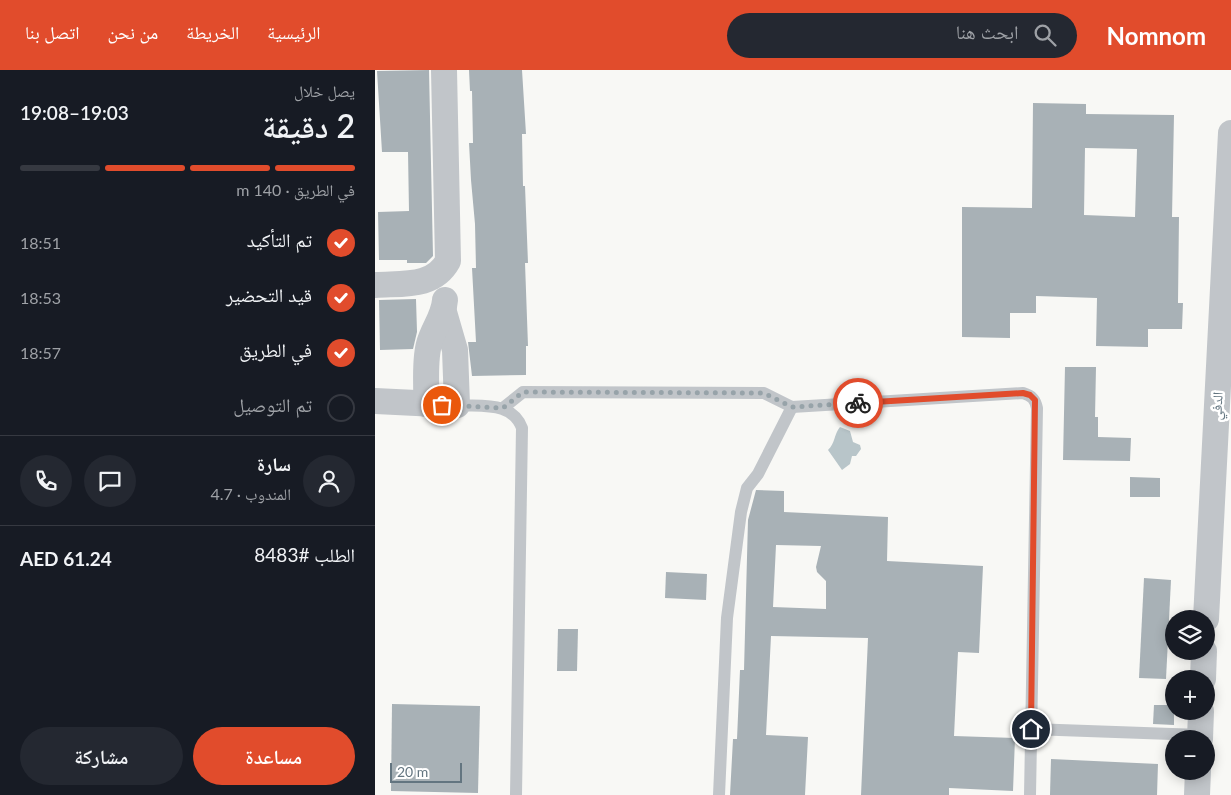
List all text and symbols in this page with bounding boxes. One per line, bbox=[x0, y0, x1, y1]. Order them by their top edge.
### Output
search box bbox=[727, 13, 1077, 58]
text: ابحث هنا bbox=[956, 20, 1019, 43]
text: اتصل بنا bbox=[25, 21, 79, 43]
text: من نحن bbox=[107, 21, 158, 43]
text: الخريطة bbox=[186, 21, 239, 43]
text: الرئيسية bbox=[267, 21, 321, 43]
icon: search bbox=[1031, 21, 1059, 49]
text: Nomnom bbox=[1107, 21, 1206, 50]
text: يصل خلال bbox=[294, 81, 355, 100]
text: 19:03–19:08 bbox=[20, 101, 129, 124]
text: 2 دقيقة bbox=[262, 106, 355, 145]
text: في الطريق · 140 m bbox=[236, 180, 355, 199]
text: تم التأكيد bbox=[247, 228, 312, 251]
icon: check bbox=[327, 229, 355, 257]
text: 18:51 bbox=[20, 233, 61, 252]
text: قيد التحضير bbox=[226, 283, 312, 306]
icon: check bbox=[327, 284, 355, 312]
text: 18:53 bbox=[20, 288, 61, 307]
text: في الطريق bbox=[239, 338, 312, 361]
icon: check bbox=[327, 339, 355, 367]
text: 18:57 bbox=[20, 343, 61, 362]
courier bbox=[833, 378, 883, 428]
pin bbox=[421, 384, 463, 426]
icon: bike bbox=[844, 389, 872, 417]
icon: bag bbox=[428, 391, 456, 419]
street label: الدفي bbox=[1207, 391, 1229, 421]
text: تم التوصيل bbox=[233, 393, 312, 416]
text: سارة bbox=[257, 452, 291, 475]
button: phone bbox=[20, 455, 72, 507]
button: chat bbox=[84, 455, 136, 507]
button: person bbox=[303, 455, 355, 507]
text: المندوب · 4.7 bbox=[210, 484, 291, 503]
text: الطلب #8483 bbox=[254, 543, 355, 566]
text: AED 61.24 bbox=[20, 547, 112, 570]
map controls bbox=[1165, 610, 1215, 780]
button: layers bbox=[1165, 610, 1215, 660]
button: + bbox=[1165, 670, 1215, 720]
pin bbox=[1010, 708, 1052, 750]
icon: home bbox=[1017, 715, 1045, 743]
button: مشاركة bbox=[20, 727, 183, 785]
button: مساعدة bbox=[193, 727, 355, 785]
button: − bbox=[1165, 730, 1215, 780]
scale bar bbox=[390, 760, 463, 783]
text: 20 m bbox=[397, 763, 428, 780]

